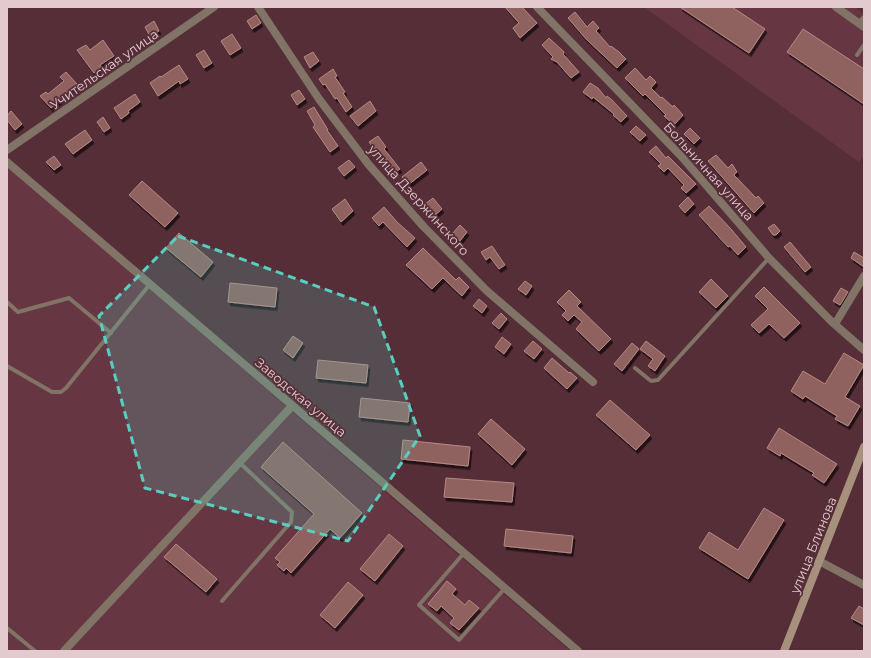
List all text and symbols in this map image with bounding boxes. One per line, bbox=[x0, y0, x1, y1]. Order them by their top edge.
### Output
street label: Учительская улица bbox=[47, 26, 161, 112]
street label: Больничная улица bbox=[661, 118, 757, 224]
street label: улица Дзержинского bbox=[364, 141, 473, 259]
street label: Заводская улица bbox=[252, 354, 350, 440]
street label: улица Блинова bbox=[786, 494, 840, 597]

